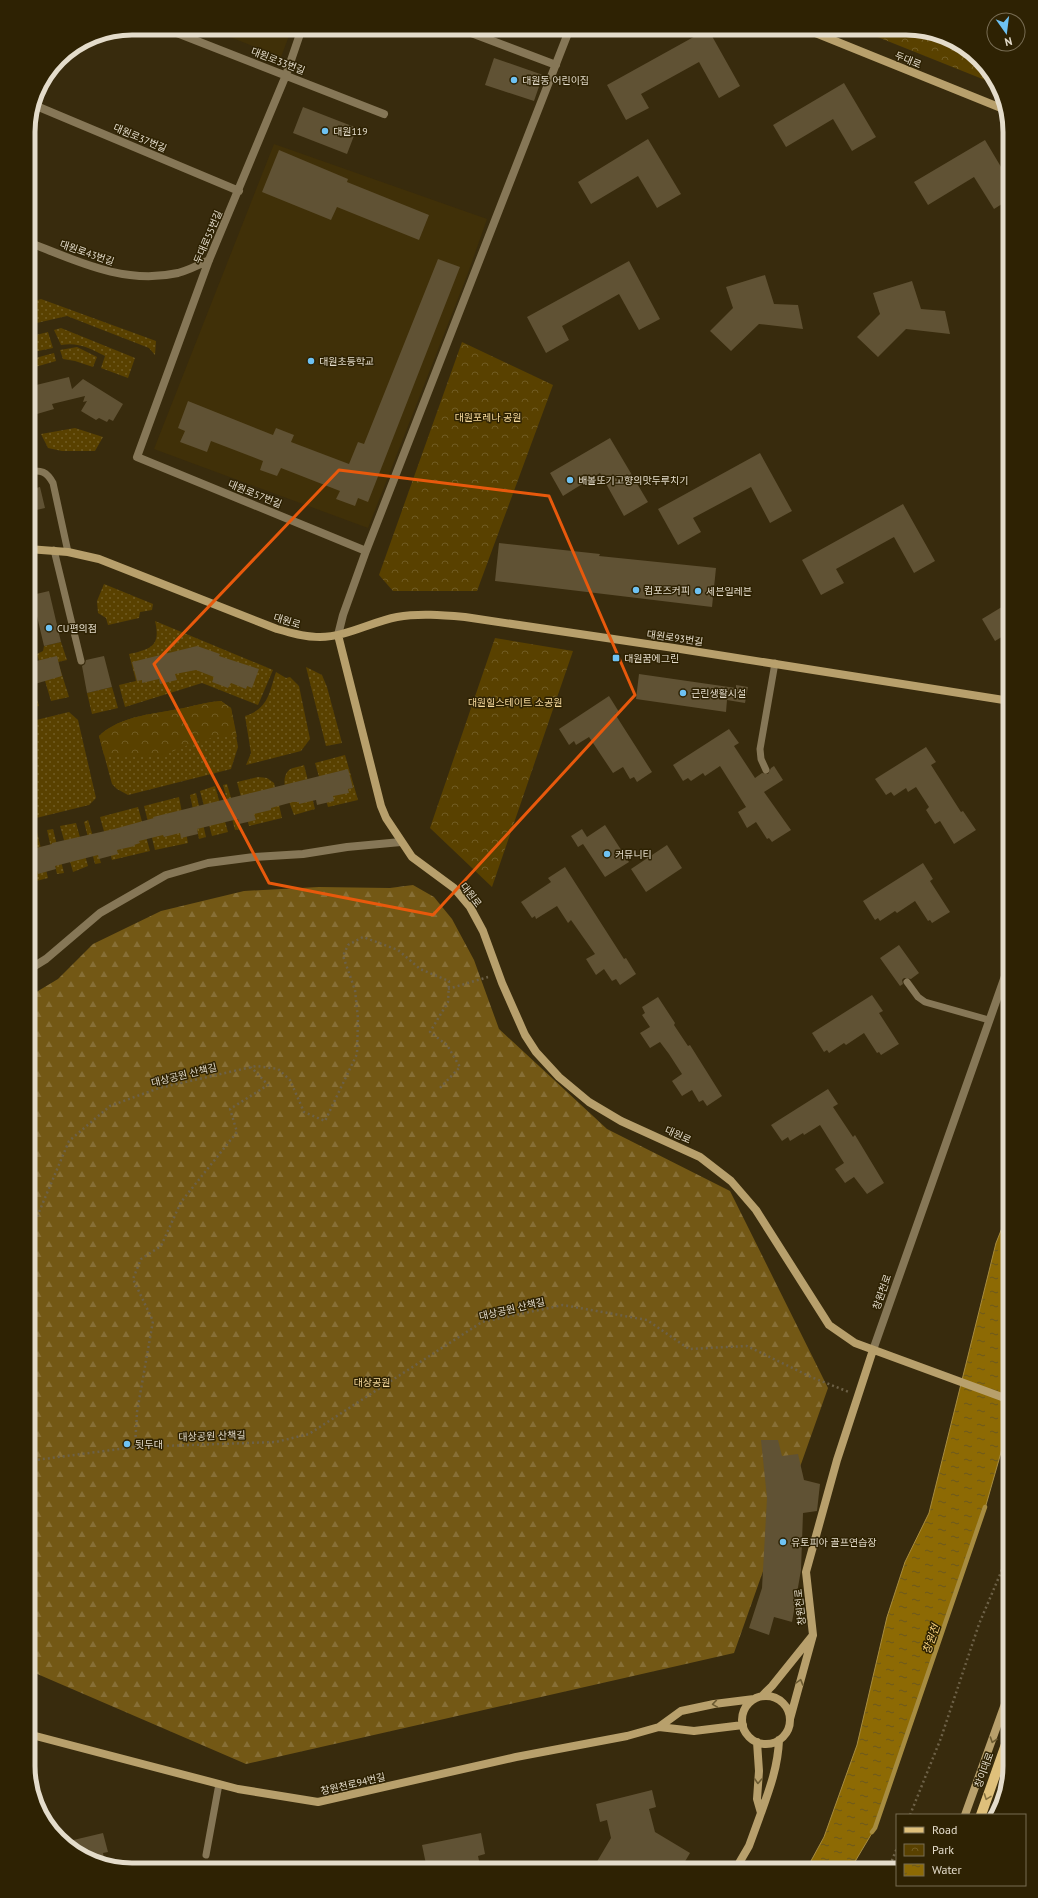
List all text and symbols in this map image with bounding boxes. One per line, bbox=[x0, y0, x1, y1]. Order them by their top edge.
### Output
north arrow bbox=[986, 12, 1026, 52]
text: N bbox=[1003, 34, 1014, 49]
street label: 대원로33번길 bbox=[249, 45, 307, 77]
street label: 두대로 bbox=[893, 49, 923, 71]
place label: 대원동 어린이집 bbox=[522, 74, 589, 87]
marker: 대원동 어린이집 bbox=[509, 75, 519, 85]
street label: 대원로37번길 bbox=[111, 121, 169, 155]
place label: 대원119 bbox=[333, 125, 368, 138]
marker: 대원119 bbox=[320, 126, 330, 136]
street label: 두대로55번길 bbox=[191, 208, 225, 266]
street label: 대원로43번길 bbox=[58, 238, 116, 268]
place label: 대원초등학교 bbox=[319, 355, 374, 368]
marker: 대원초등학교 bbox=[306, 356, 316, 366]
park label: 대원포레나 공원 bbox=[454, 411, 522, 424]
place label: 배볼또기고향의맛두루치기 bbox=[578, 474, 688, 487]
marker: 배볼또기고향의맛두루치기 bbox=[565, 475, 575, 485]
street label: 대원로57번길 bbox=[226, 477, 284, 511]
place label: 컴포즈커피 bbox=[644, 584, 690, 597]
marker: 컴포즈커피 bbox=[631, 585, 641, 595]
place label: 세븐일레븐 bbox=[706, 585, 752, 598]
marker: 세븐일레븐 bbox=[693, 586, 703, 596]
street label: 대원로 bbox=[272, 611, 302, 631]
place label: CU편의점 bbox=[57, 622, 97, 635]
marker: CU편의점 bbox=[44, 623, 54, 633]
street label: 대원로93번길 bbox=[646, 628, 704, 648]
place label: 대원꿈에그린 bbox=[624, 652, 679, 665]
marker: 대원꿈에그린 bbox=[611, 653, 621, 663]
place label: 근린생활시설 bbox=[691, 687, 746, 700]
marker: 근린생활시설 bbox=[678, 688, 688, 698]
park label: 대원힐스테이트 소공원 bbox=[468, 696, 562, 709]
place label: 커뮤니티 bbox=[615, 848, 652, 861]
marker: 커뮤니티 bbox=[602, 849, 612, 859]
street label: 대원로 bbox=[457, 880, 485, 910]
street label: 대상공원 산책길 bbox=[150, 1061, 218, 1089]
street label: 대원로 bbox=[663, 1123, 693, 1147]
street label: 창원천로 bbox=[870, 1272, 894, 1312]
street label: 대상공원 산책길 bbox=[478, 1295, 546, 1323]
park label: 대상공원 bbox=[354, 1376, 390, 1389]
street label: 대상공원 산책길 bbox=[178, 1428, 246, 1444]
place label: 뒷두대 bbox=[135, 1438, 163, 1451]
marker: 뒷두대 bbox=[122, 1439, 132, 1449]
place label: 유토피아 골프연습장 bbox=[791, 1536, 876, 1549]
marker: 유토피아 골프연습장 bbox=[778, 1537, 788, 1547]
street label: 창원천로 bbox=[792, 1588, 808, 1626]
water label: 창원천 bbox=[919, 1621, 943, 1656]
one-way arrow bbox=[795, 1678, 804, 1685]
one-way arrow bbox=[712, 1699, 718, 1708]
one-way arrow bbox=[989, 1736, 997, 1743]
street label: 창이대로 bbox=[972, 1750, 996, 1790]
street label: 창원천로94번길 bbox=[319, 1770, 387, 1798]
one-way arrow bbox=[754, 1778, 763, 1784]
one-way arrow bbox=[984, 1793, 992, 1800]
legend bbox=[896, 1814, 1026, 1886]
text: Road bbox=[932, 1822, 957, 1837]
text: Park bbox=[932, 1842, 954, 1857]
text: Water bbox=[932, 1862, 962, 1877]

